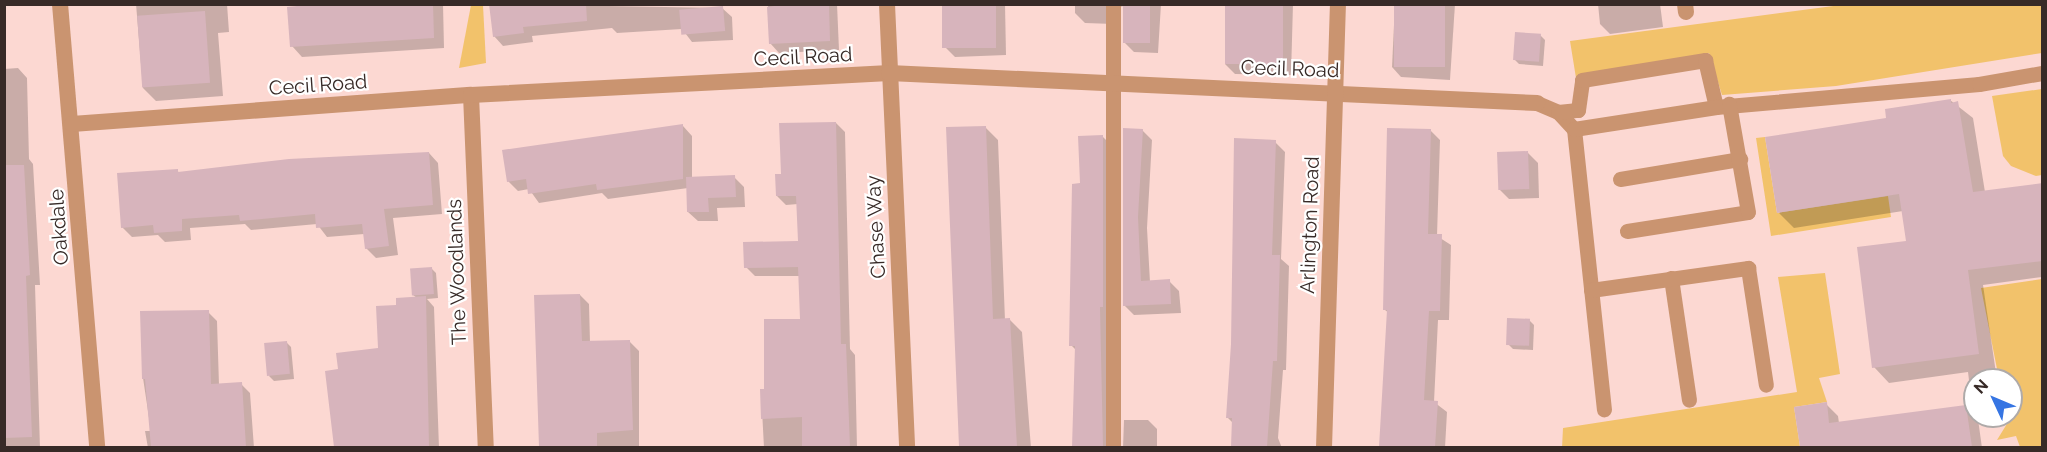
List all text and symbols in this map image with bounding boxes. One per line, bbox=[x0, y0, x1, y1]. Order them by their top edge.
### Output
street label: Cecil Road bbox=[753, 42, 853, 72]
street label: Cecil Road bbox=[1240, 55, 1340, 83]
street label: Cecil Road bbox=[268, 70, 368, 100]
street label: Arlington Road bbox=[1296, 156, 1324, 294]
street label: Chase Way bbox=[861, 174, 891, 280]
street label: Oakdale bbox=[44, 188, 74, 266]
street label: The Woodlands bbox=[442, 198, 472, 346]
north arrow bbox=[1963, 368, 2023, 428]
text: N bbox=[1970, 376, 1992, 398]

